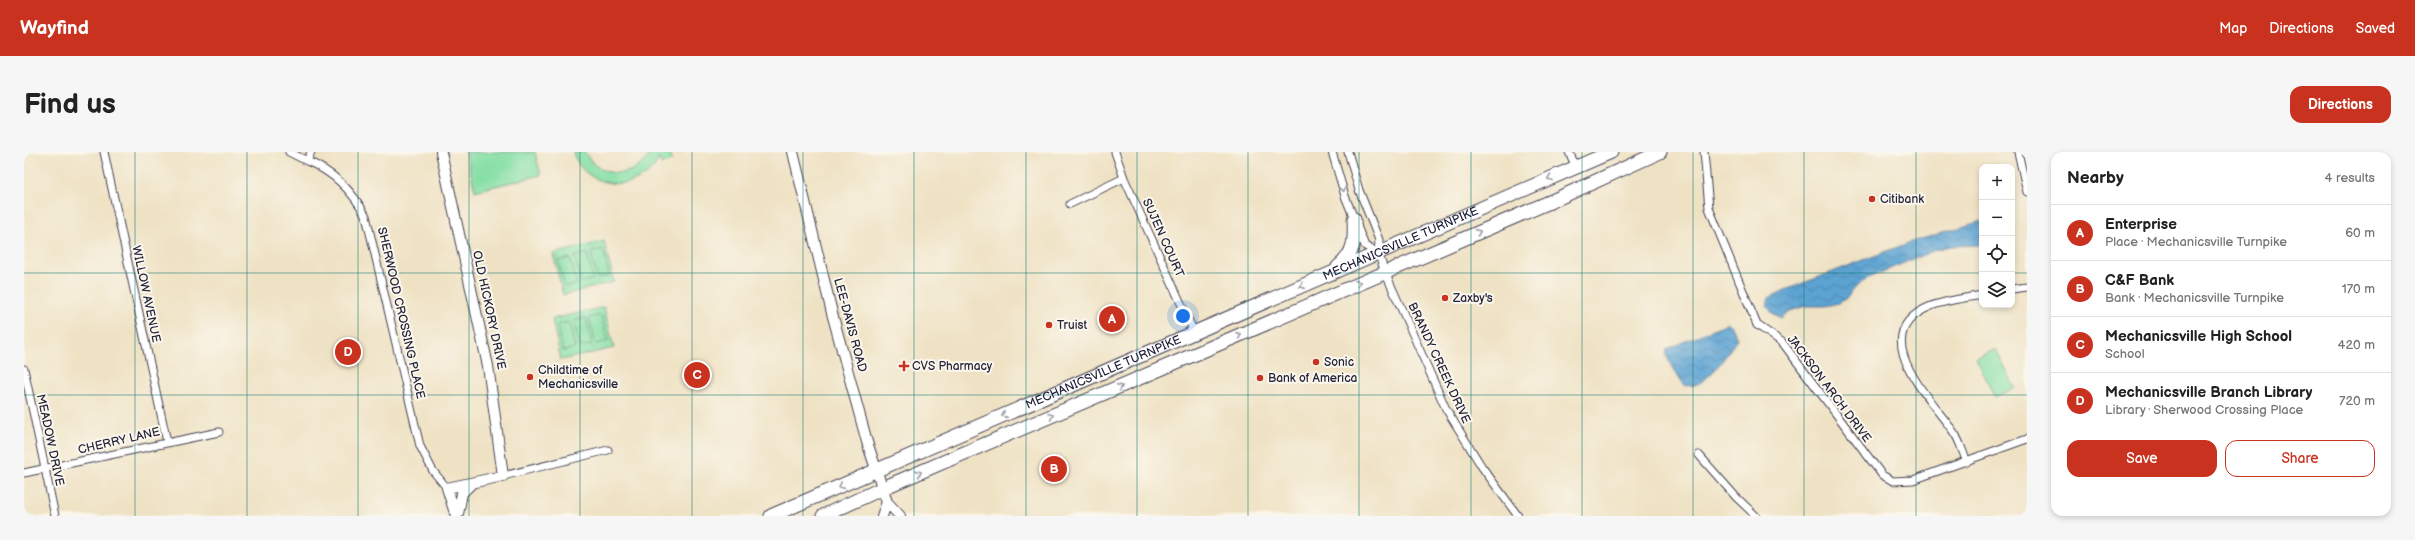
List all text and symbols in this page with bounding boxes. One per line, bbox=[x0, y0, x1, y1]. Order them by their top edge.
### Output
text: Wayfind bbox=[20, 17, 89, 40]
text: Map bbox=[2219, 20, 2247, 37]
text: Directions bbox=[2269, 20, 2334, 37]
text: Saved bbox=[2356, 20, 2395, 37]
button: Directions bbox=[2290, 86, 2391, 123]
text: Find us bbox=[24, 88, 116, 121]
map controls bbox=[1979, 164, 2015, 308]
button: + bbox=[1979, 164, 2015, 200]
text: Nearby bbox=[2067, 168, 2124, 188]
text: 4 results bbox=[2325, 170, 2375, 186]
one-way arrow bbox=[1546, 174, 1553, 182]
one-way arrow bbox=[1338, 186, 1347, 193]
place label: Citibank bbox=[1880, 192, 1924, 207]
marker: Citibank bbox=[1867, 194, 1877, 204]
street label: SUJEN COURT bbox=[1139, 196, 1187, 281]
button: − bbox=[1979, 200, 2015, 236]
street label: MECHANICSVILLE TURNPIKE bbox=[1321, 203, 1480, 283]
text: Enterprise bbox=[2105, 215, 2177, 234]
text: A bbox=[2076, 225, 2084, 241]
text: 60 m bbox=[2345, 225, 2375, 241]
street label: SHERWOOD CROSSING PLACE bbox=[374, 226, 428, 400]
one-way arrow bbox=[1474, 229, 1481, 237]
text: Place · Mechanicsville Turnpike bbox=[2105, 234, 2287, 250]
button: locate bbox=[1979, 236, 2015, 272]
street label: WILLOW AVENUE bbox=[128, 244, 164, 344]
street label: OLD HICKORY DRIVE bbox=[469, 249, 509, 371]
text: C&F Bank bbox=[2105, 271, 2174, 290]
button: layers bbox=[1979, 272, 2015, 308]
street label: LEE-DAVIS ROAD bbox=[830, 276, 870, 374]
one-way arrow bbox=[1355, 280, 1362, 288]
text: B bbox=[2075, 281, 2085, 297]
text: 170 m bbox=[2342, 281, 2375, 297]
one-way arrow bbox=[1299, 282, 1306, 290]
text: Bank · Mechanicsville Turnpike bbox=[2105, 290, 2284, 306]
place label: Zaxby's bbox=[1452, 291, 1493, 306]
marker: Zaxby's bbox=[1440, 293, 1450, 303]
street label: BRANDY CREEK DRIVE bbox=[1404, 300, 1474, 426]
pin: A bbox=[1099, 304, 1125, 334]
your location bbox=[1173, 306, 1193, 326]
place label: Truist bbox=[1057, 318, 1087, 333]
marker: Truist bbox=[1044, 320, 1054, 330]
text: Mechanicsville High School bbox=[2105, 327, 2292, 346]
street label: MECHANICSVILLE TURNPIKE bbox=[1023, 332, 1183, 412]
one-way arrow bbox=[1234, 332, 1242, 340]
street label: JACKSON ARCH DRIVE bbox=[1784, 332, 1874, 446]
pin: D bbox=[335, 337, 361, 367]
text: C bbox=[2075, 337, 2085, 353]
text: 420 m bbox=[2337, 337, 2375, 353]
text: School bbox=[2105, 346, 2145, 362]
place label: Sonic bbox=[1324, 355, 1354, 370]
marker: Sonic bbox=[1311, 357, 1321, 367]
place label: CVS Pharmacy bbox=[912, 359, 993, 374]
pin: C bbox=[684, 360, 710, 390]
marker: CVS Pharmacy bbox=[899, 361, 909, 371]
place label: Childtime of Mechanicsville bbox=[538, 363, 618, 392]
place label: Bank of America bbox=[1268, 371, 1358, 386]
marker: Childtime of Mechanicsville bbox=[525, 372, 535, 382]
marker: Bank of America bbox=[1255, 373, 1265, 383]
text: Mechanicsville Branch Library bbox=[2105, 383, 2312, 402]
one-way arrow bbox=[1115, 384, 1123, 392]
street label: MEADOW DRIVE bbox=[33, 393, 67, 487]
text: D bbox=[2075, 393, 2085, 409]
text: 720 m bbox=[2339, 393, 2375, 409]
text: Library · Sherwood Crossing Place bbox=[2105, 402, 2303, 418]
one-way arrow bbox=[1001, 411, 1008, 419]
one-way arrow bbox=[1046, 413, 1054, 421]
street label: CHERRY LANE bbox=[77, 424, 162, 458]
button: Save bbox=[2067, 440, 2217, 477]
button: Share bbox=[2225, 440, 2375, 477]
pin: B bbox=[1041, 454, 1067, 484]
one-way arrow bbox=[915, 469, 922, 477]
one-way arrow bbox=[838, 481, 845, 489]

